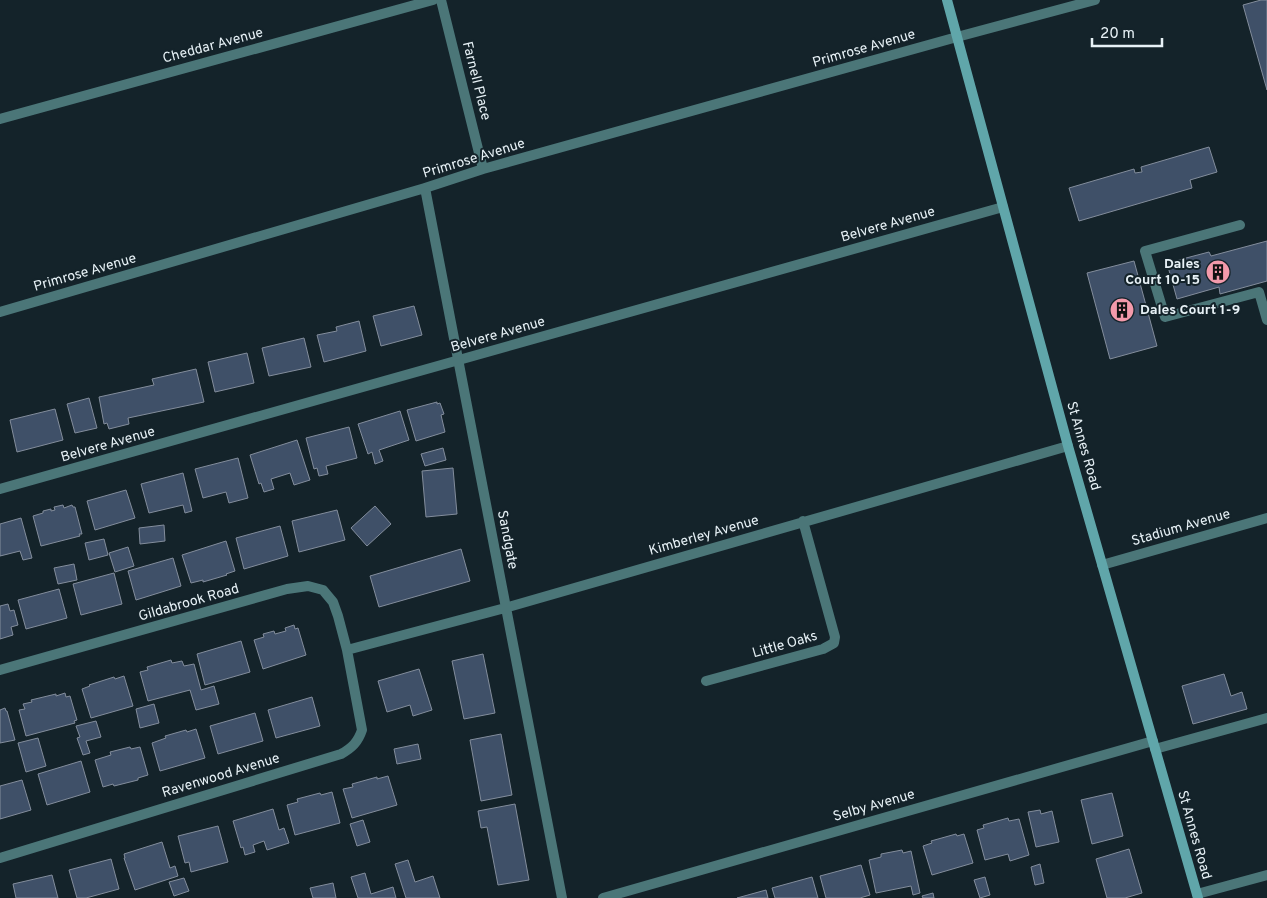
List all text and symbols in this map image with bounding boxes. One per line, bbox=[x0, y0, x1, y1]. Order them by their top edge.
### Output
scale bar bbox=[1092, 15, 1162, 47]
street label: Cheddar Avenue bbox=[161, 24, 265, 68]
text: 20 m bbox=[1100, 25, 1135, 44]
street label: Primrose Avenue bbox=[811, 26, 917, 72]
street label: Farnell Place bbox=[458, 40, 494, 122]
street label: Primrose Avenue bbox=[421, 135, 527, 183]
street label: Belvere Avenue bbox=[839, 203, 937, 247]
street label: Primrose Avenue bbox=[32, 250, 138, 296]
place label: Dales Court 10-15 bbox=[1125, 256, 1200, 289]
building icon: Dales Court 10-15 bbox=[1205, 259, 1231, 285]
building icon: Dales Court 1-9 bbox=[1109, 297, 1135, 323]
place label: Dales Court 1-9 bbox=[1140, 302, 1240, 319]
street label: Belvere Avenue bbox=[449, 313, 547, 357]
street label: St Annes Road bbox=[1062, 400, 1104, 492]
street label: Belvere Avenue bbox=[59, 423, 157, 467]
street label: Stadium Avenue bbox=[1130, 506, 1232, 550]
street label: Sandgate bbox=[493, 509, 521, 571]
street label: Kimberley Avenue bbox=[647, 512, 761, 560]
street label: Gildabrook Road bbox=[137, 581, 241, 625]
street label: Little Oaks bbox=[750, 628, 820, 662]
street label: Ravenwood Avenue bbox=[160, 750, 282, 802]
street label: Selby Avenue bbox=[831, 786, 917, 826]
street label: St Annes Road bbox=[1173, 789, 1215, 881]

